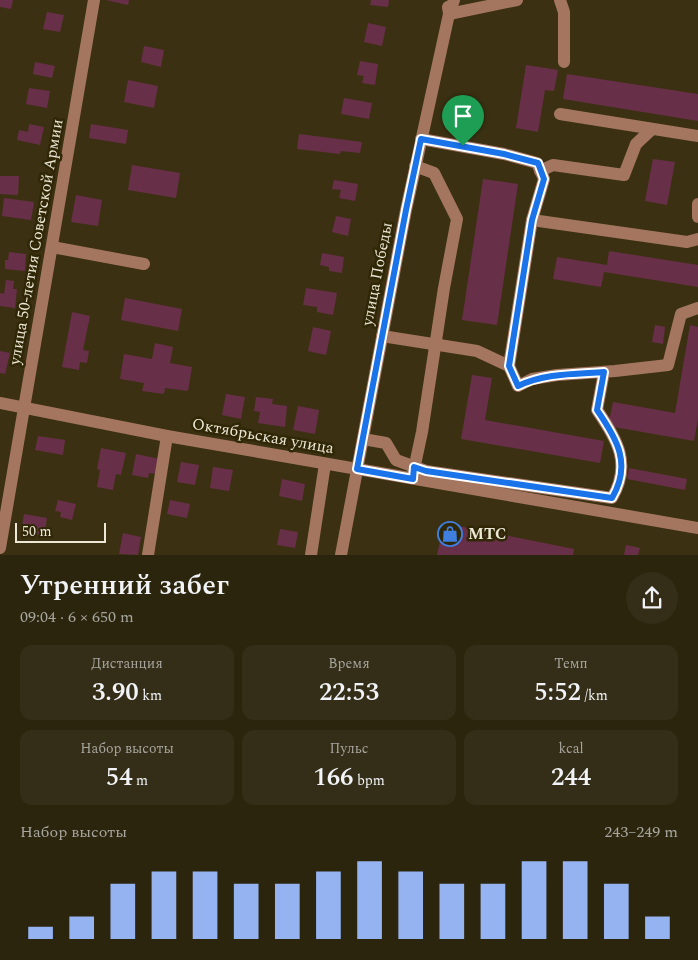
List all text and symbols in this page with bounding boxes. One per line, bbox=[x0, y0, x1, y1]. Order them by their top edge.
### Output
pin bbox=[442, 95, 484, 146]
icon: arrive bbox=[449, 102, 477, 130]
street label: улица 50-летия Советской Армии bbox=[2, 117, 69, 368]
street label: улица Победы bbox=[355, 220, 399, 329]
street label: Октябрьская улица bbox=[190, 412, 336, 460]
scale bar bbox=[15, 520, 106, 543]
text: 50 m bbox=[22, 521, 52, 542]
shop icon: МТС bbox=[437, 521, 463, 547]
place label: МТС bbox=[468, 522, 506, 546]
text: Утренний забег bbox=[20, 564, 229, 607]
button: share bbox=[626, 572, 678, 624]
text: 09:04 · 6 × 650 m bbox=[20, 605, 134, 629]
text: Дистанция bbox=[91, 653, 163, 674]
text: Время bbox=[328, 653, 370, 674]
text: Темп bbox=[554, 653, 588, 674]
text: 3.90 bbox=[92, 674, 139, 712]
text: 22:53 bbox=[319, 674, 379, 712]
text: 5:52 bbox=[534, 674, 581, 712]
text: km bbox=[139, 685, 162, 706]
text: /km bbox=[581, 685, 608, 706]
text: Набор высоты bbox=[80, 738, 174, 759]
text: Пульс bbox=[330, 738, 368, 759]
text: kcal bbox=[558, 738, 584, 759]
text: 54 bbox=[106, 759, 133, 797]
text: 166 bbox=[313, 759, 353, 797]
text: 244 bbox=[551, 759, 591, 797]
text: m bbox=[133, 770, 148, 791]
text: bpm bbox=[353, 770, 385, 791]
text: Набор высоты bbox=[20, 820, 127, 844]
text: 243–249 m bbox=[604, 820, 678, 844]

